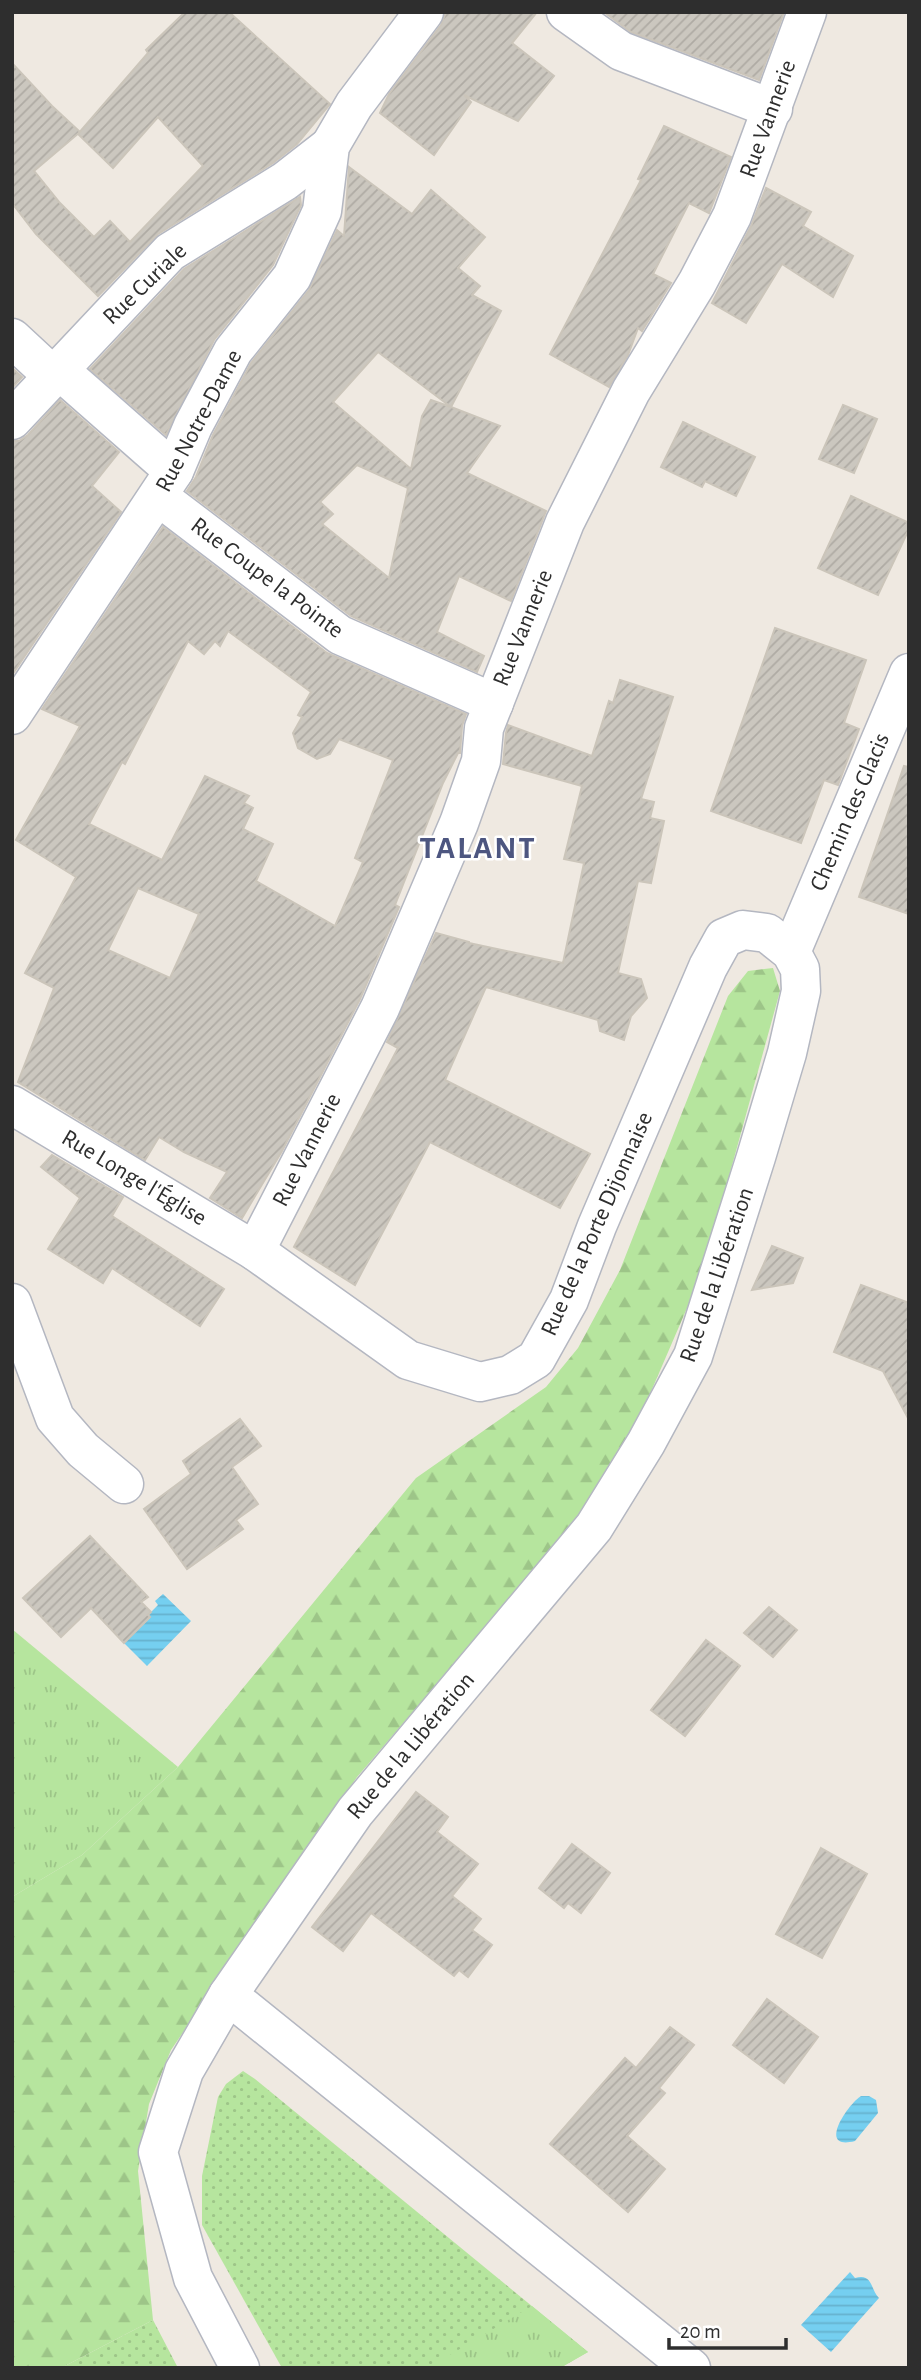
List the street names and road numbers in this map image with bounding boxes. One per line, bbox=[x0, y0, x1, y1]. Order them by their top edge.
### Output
street label: Rue Vannerie bbox=[736, 57, 800, 181]
street label: Rue Curiale bbox=[99, 239, 191, 329]
street label: Rue Notre-Dame bbox=[151, 346, 247, 496]
street label: Rue Coupe la Pointe bbox=[186, 513, 348, 643]
street label: Rue Vannerie bbox=[489, 566, 557, 690]
street label: Chemin des Glacis bbox=[806, 730, 894, 894]
street label: Rue Vannerie bbox=[268, 1090, 346, 1210]
street label: Rue de la Porte Dijonnaise bbox=[537, 1108, 657, 1340]
street label: Rue Longe l'Église bbox=[57, 1124, 212, 1231]
street label: Rue de la Libération bbox=[676, 1184, 758, 1366]
street label: Rue de la Libération bbox=[343, 1668, 479, 1824]

